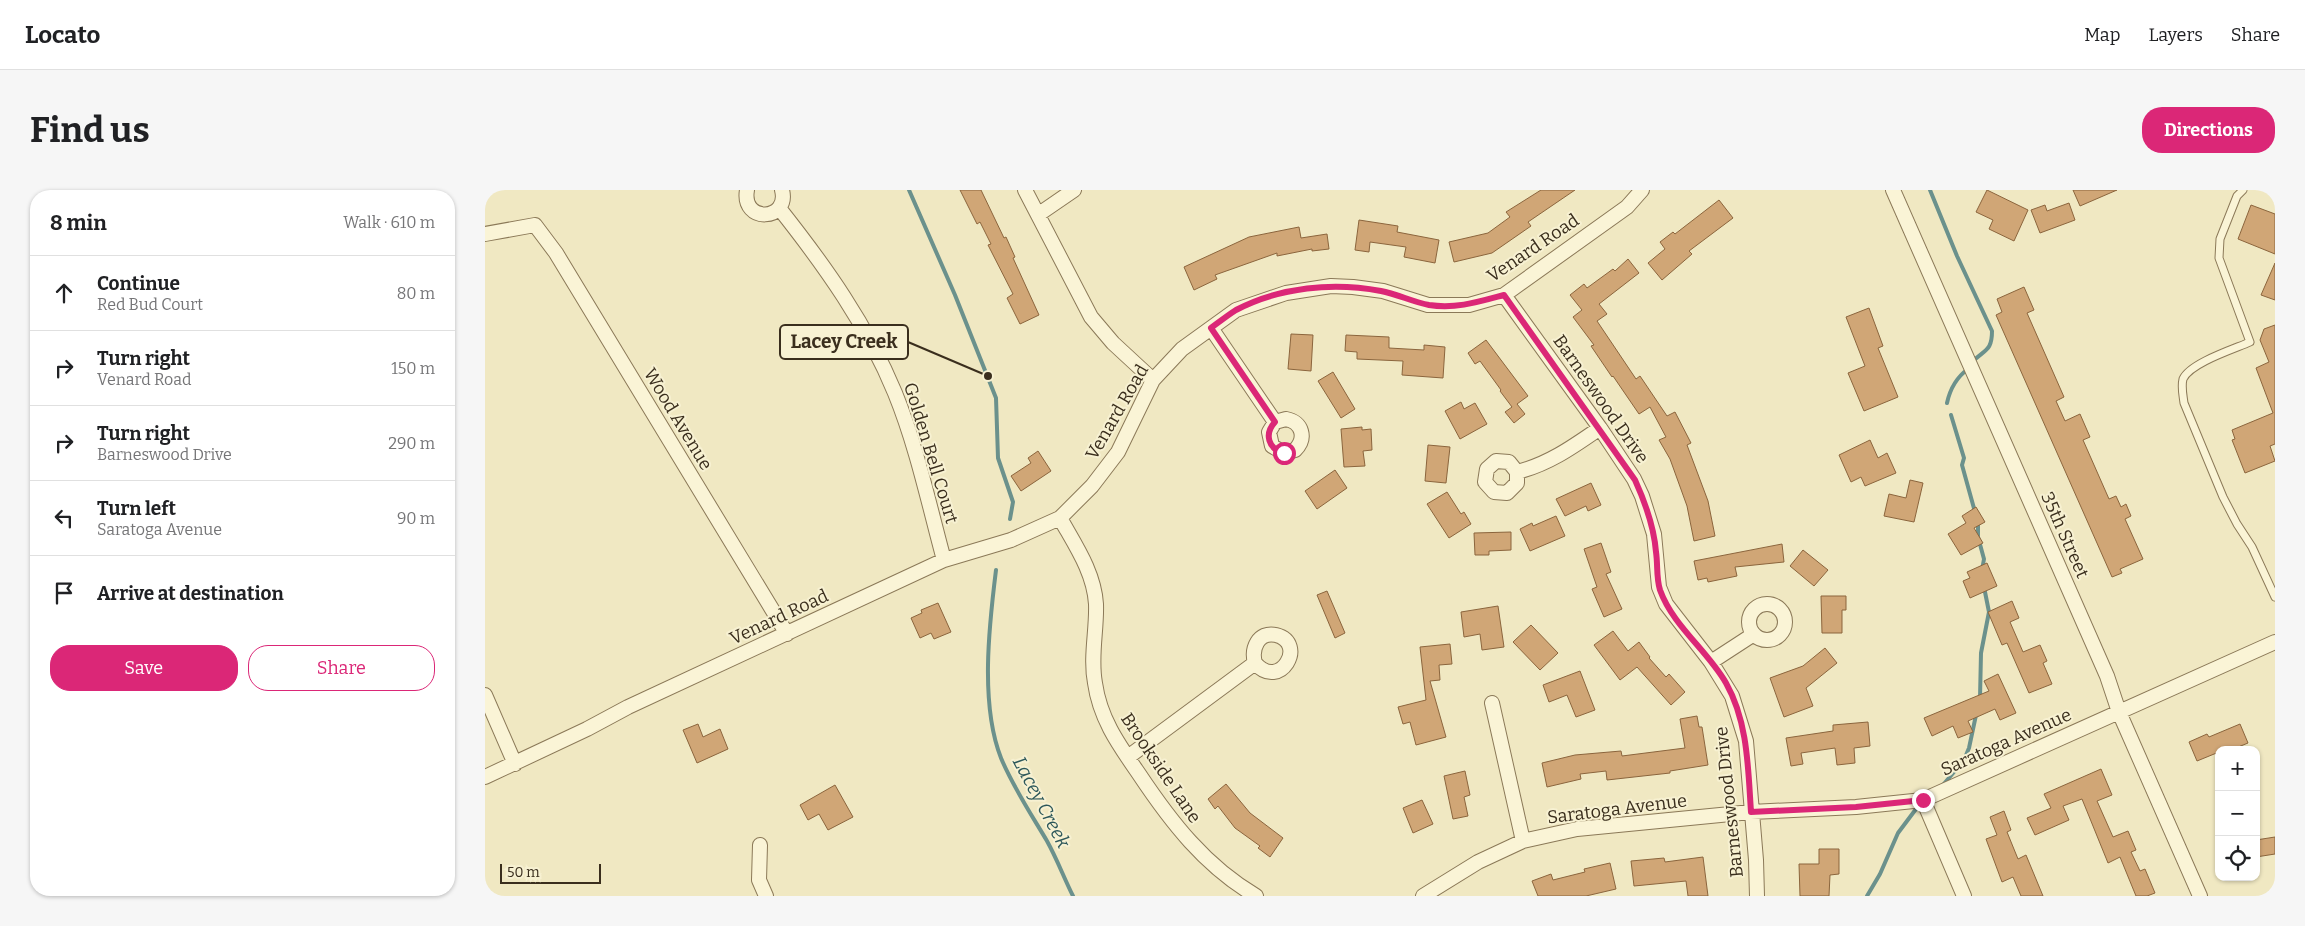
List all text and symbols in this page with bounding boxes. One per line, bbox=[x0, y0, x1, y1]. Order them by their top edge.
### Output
text: Locato bbox=[25, 21, 100, 49]
text: Map bbox=[2084, 24, 2120, 46]
text: Layers bbox=[2148, 24, 2203, 46]
text: Share bbox=[2231, 24, 2280, 46]
button: Directions bbox=[2142, 107, 2275, 153]
text: Find us bbox=[30, 109, 150, 151]
street label: Venard Road bbox=[1483, 209, 1584, 287]
text: 8 min bbox=[50, 210, 107, 236]
text: Walk · 610 m bbox=[343, 213, 435, 232]
text: Continue bbox=[97, 272, 180, 295]
icon: ahead bbox=[50, 279, 78, 307]
text: 80 m bbox=[397, 284, 435, 303]
text: Red Bud Court bbox=[97, 295, 203, 314]
callout: Lacey Creek bbox=[780, 325, 908, 359]
text: Lacey Creek bbox=[790, 330, 898, 353]
street label: Barneswood Drive bbox=[1548, 331, 1654, 467]
text: Turn right bbox=[97, 347, 190, 370]
icon: right bbox=[50, 354, 78, 382]
text: 150 m bbox=[391, 359, 435, 378]
street label: Venard Road bbox=[1081, 360, 1153, 464]
street label: Wood Avenue bbox=[639, 364, 717, 474]
text: Venard Road bbox=[97, 370, 192, 389]
street label: Golden Bell Court bbox=[899, 380, 963, 527]
text: Turn right bbox=[97, 422, 190, 445]
icon: right bbox=[50, 429, 78, 457]
text: 290 m bbox=[388, 434, 435, 453]
route start bbox=[1273, 442, 1296, 465]
text: Barneswood Drive bbox=[97, 445, 232, 464]
street label: 35th Street bbox=[2036, 489, 2094, 582]
text: Turn left bbox=[97, 497, 176, 520]
icon: left bbox=[50, 504, 78, 532]
text: 90 m bbox=[397, 509, 435, 528]
text: Saratoga Avenue bbox=[97, 520, 222, 539]
icon: arrive bbox=[50, 579, 78, 607]
text: Arrive at destination bbox=[97, 582, 284, 605]
street label: Venard Road bbox=[726, 584, 832, 649]
button: Save bbox=[50, 645, 238, 691]
button: Share bbox=[248, 645, 435, 691]
street label: Saratoga Avenue bbox=[1937, 703, 2075, 781]
street label: Brookside Lane bbox=[1116, 709, 1206, 827]
street label: Barneswood Drive bbox=[1710, 725, 1748, 879]
map controls bbox=[2215, 746, 2260, 881]
button: + bbox=[2215, 746, 2260, 791]
water label: Lacey Creek bbox=[1008, 753, 1076, 852]
route end bbox=[1912, 789, 1935, 812]
street label: Saratoga Avenue bbox=[1546, 790, 1688, 828]
button: − bbox=[2215, 791, 2260, 836]
button: locate bbox=[2215, 836, 2260, 881]
scale bar bbox=[500, 861, 601, 884]
text: 50 m bbox=[507, 864, 540, 881]

